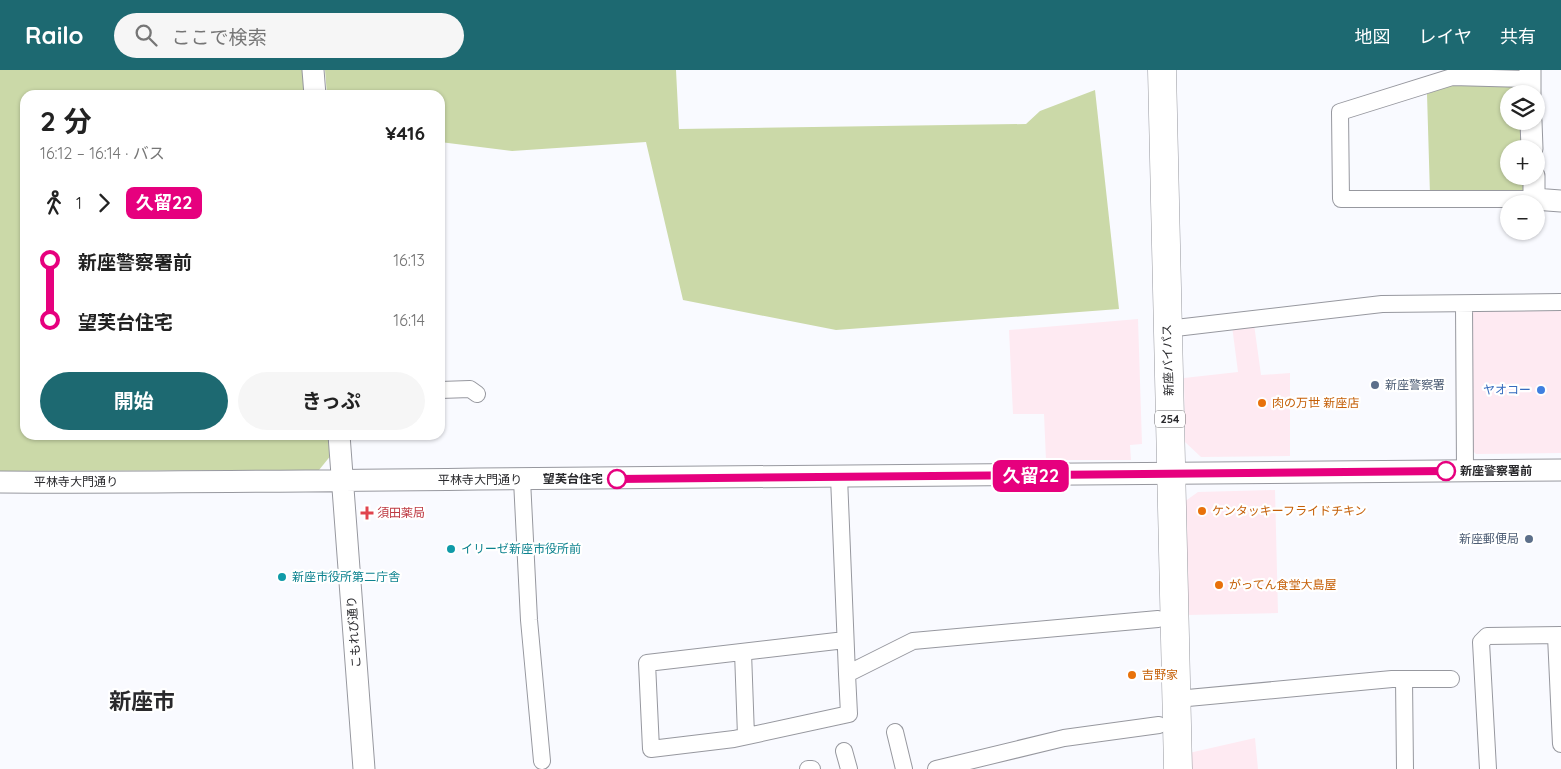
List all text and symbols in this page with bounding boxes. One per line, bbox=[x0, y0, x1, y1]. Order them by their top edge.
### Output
search box bbox=[114, 13, 464, 58]
text: Railo bbox=[25, 20, 84, 50]
icon: search bbox=[132, 21, 160, 49]
text: ここで検索 bbox=[172, 25, 267, 49]
text: 地図 bbox=[1355, 25, 1391, 48]
text: レイヤ bbox=[1419, 25, 1472, 48]
text: 共有 bbox=[1500, 25, 1536, 48]
map controls bbox=[1500, 85, 1545, 240]
button: layers bbox=[1500, 85, 1545, 130]
text: 2 分 bbox=[40, 103, 92, 138]
text: ¥416 bbox=[385, 121, 425, 145]
button: + bbox=[1500, 140, 1545, 185]
text: 16:12 – 16:14 · バス bbox=[40, 143, 165, 163]
icon: walk bbox=[40, 189, 68, 217]
icon: forward bbox=[90, 189, 118, 217]
text: 久留22 bbox=[136, 191, 192, 214]
text: 1 bbox=[76, 193, 82, 213]
button: − bbox=[1500, 195, 1545, 240]
text: 新座警察署前 bbox=[78, 250, 192, 274]
text: 16:13 bbox=[393, 250, 425, 270]
text: 望芙台住宅 bbox=[78, 310, 173, 334]
text: 16:14 bbox=[393, 310, 425, 330]
street label: 新座バイパス bbox=[1159, 324, 1176, 396]
button: 開始 bbox=[40, 372, 228, 430]
button: きっぷ bbox=[238, 372, 425, 430]
place label: 新座警察署 bbox=[1385, 377, 1445, 392]
marker: 新座警察署 bbox=[1369, 379, 1381, 391]
place label: ヤオコー bbox=[1483, 382, 1531, 397]
marker: ヤオコー bbox=[1535, 384, 1547, 396]
place label: 肉の万世 新座店 bbox=[1272, 395, 1359, 410]
marker: 肉の万世 新座店 bbox=[1256, 397, 1268, 409]
road number: 254 bbox=[1155, 410, 1185, 428]
line badge: 久留22 bbox=[996, 460, 1066, 492]
marker: 新座警察署前 bbox=[1436, 461, 1456, 481]
place label: 新座警察署前 bbox=[1460, 463, 1532, 478]
text: 久留22 bbox=[1003, 464, 1059, 487]
marker: 望芙台住宅 bbox=[607, 469, 627, 489]
place label: 望芙台住宅 bbox=[543, 471, 603, 486]
street label: 平林寺大門通り bbox=[438, 472, 522, 487]
street label: 平林寺大門通り bbox=[34, 474, 118, 489]
place label: ケンタッキーフライドチキン bbox=[1212, 503, 1367, 518]
place label: 須田薬局 bbox=[377, 505, 425, 520]
marker: ケンタッキーフライドチキン bbox=[1196, 505, 1208, 517]
marker: 須田薬局 bbox=[361, 507, 373, 519]
place label: 新座郵便局 bbox=[1459, 531, 1519, 546]
marker: 新座郵便局 bbox=[1523, 533, 1535, 545]
place label: イリーゼ新座市役所前 bbox=[461, 541, 581, 556]
marker: イリーゼ新座市役所前 bbox=[445, 543, 457, 555]
place label: 新座市役所第二庁舎 bbox=[292, 569, 400, 584]
marker: 新座市役所第二庁舎 bbox=[276, 571, 288, 583]
place label: がってん食堂大島屋 bbox=[1229, 577, 1336, 592]
marker: がってん食堂大島屋 bbox=[1213, 579, 1225, 591]
street label: こもれび通り bbox=[344, 596, 363, 668]
place label: 吉野家 bbox=[1142, 667, 1178, 682]
marker: 吉野家 bbox=[1126, 669, 1138, 681]
district label: 新座市 bbox=[109, 687, 175, 715]

